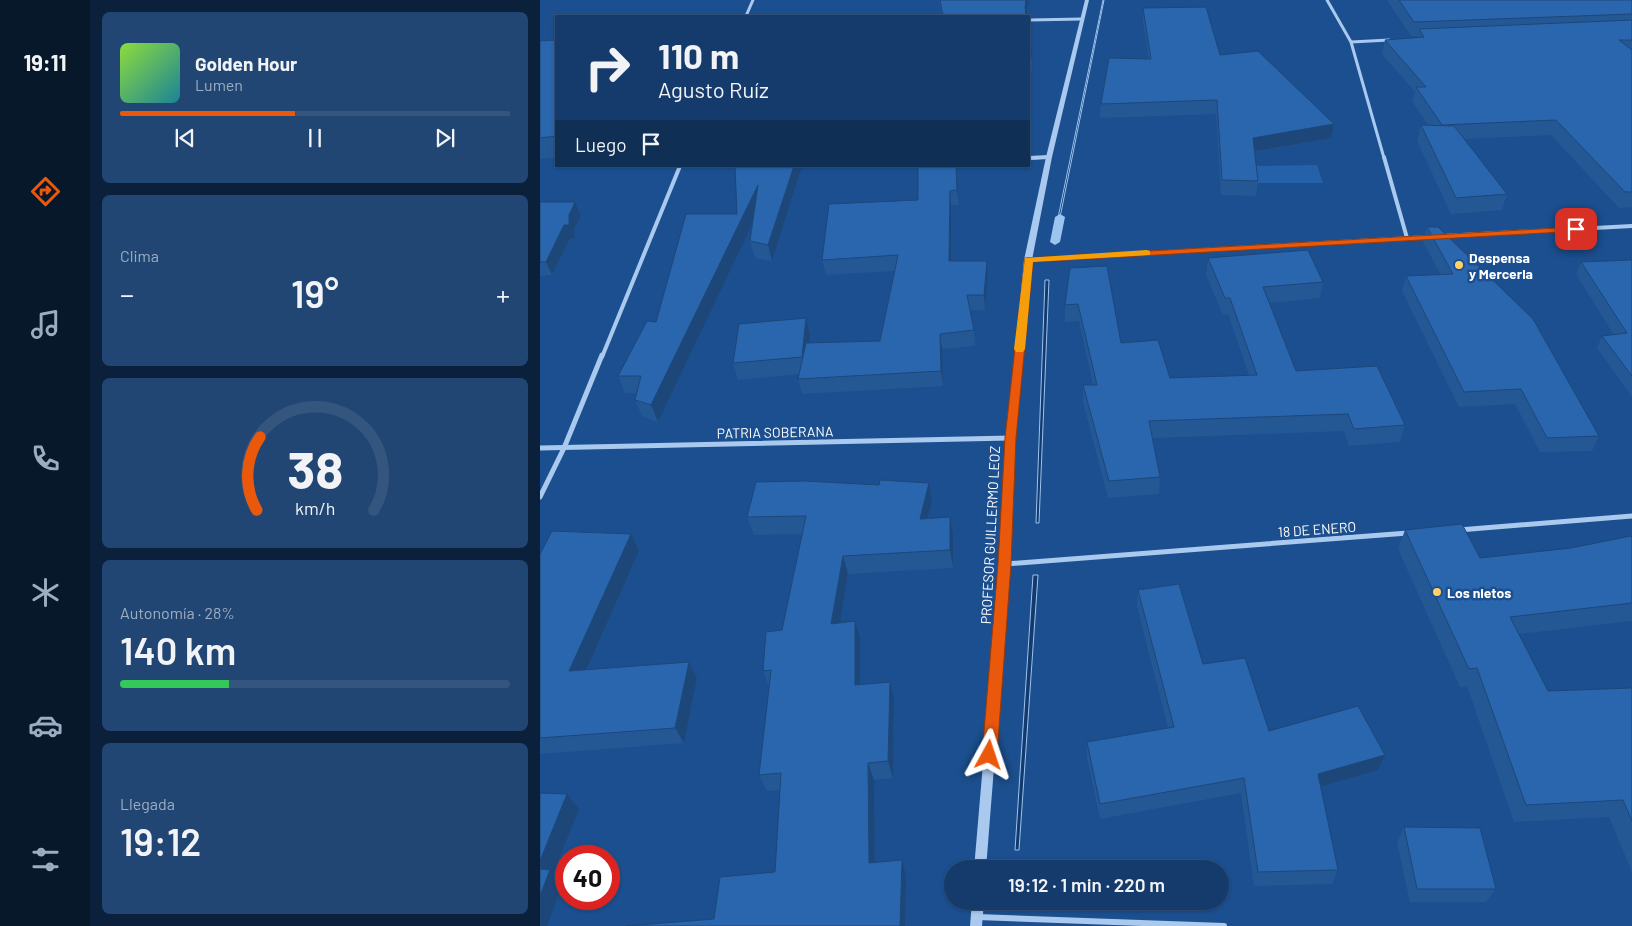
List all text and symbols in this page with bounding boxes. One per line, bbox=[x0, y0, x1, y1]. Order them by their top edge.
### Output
text: 110 m bbox=[658, 34, 739, 76]
icon: right bbox=[575, 35, 640, 100]
text: 19:11 bbox=[23, 49, 67, 75]
text: Golden Hour bbox=[195, 52, 297, 75]
text: Lumen bbox=[195, 75, 243, 94]
text: Agusto Ruíz bbox=[658, 76, 769, 102]
icon: previous bbox=[171, 124, 199, 152]
icon: pause bbox=[301, 124, 329, 152]
icon: next bbox=[431, 124, 459, 152]
icon: arrive bbox=[637, 130, 665, 158]
text: Luego bbox=[575, 133, 627, 156]
icon: directions bbox=[28, 174, 63, 209]
pin bbox=[1555, 208, 1597, 250]
icon: arrive bbox=[1562, 215, 1590, 243]
text: Clima bbox=[120, 246, 159, 265]
place label: Despensa y Mercerla bbox=[1469, 249, 1533, 282]
marker: Despensa y Mercerla bbox=[1453, 259, 1465, 271]
text: 19° bbox=[291, 270, 339, 316]
text: − bbox=[120, 277, 134, 311]
text: + bbox=[496, 277, 510, 311]
icon: music bbox=[28, 307, 63, 342]
street label: PATRIA SOBERANA bbox=[717, 422, 834, 442]
text: 38 bbox=[287, 437, 343, 499]
icon: phone bbox=[28, 441, 63, 476]
street label: PROFESOR GUILLERMO LEOZ bbox=[977, 445, 1003, 625]
text: km/h bbox=[295, 497, 335, 519]
street label: 18 DE ENERO bbox=[1277, 518, 1357, 540]
icon: climate bbox=[28, 575, 63, 610]
place label: Los nietos bbox=[1447, 584, 1511, 601]
marker: Los nietos bbox=[1431, 586, 1443, 598]
text: Autonomía · 28% bbox=[120, 603, 235, 622]
text: 140 km bbox=[120, 627, 236, 673]
icon: car bbox=[28, 708, 63, 743]
position arrow bbox=[962, 728, 1014, 780]
text: Llegada bbox=[120, 794, 175, 813]
text: 19:12 bbox=[120, 818, 201, 864]
icon: filters bbox=[28, 842, 63, 877]
speed limit sign: 40 bbox=[555, 845, 620, 910]
text: 19:12 · 1 min · 220 m bbox=[1008, 873, 1165, 896]

